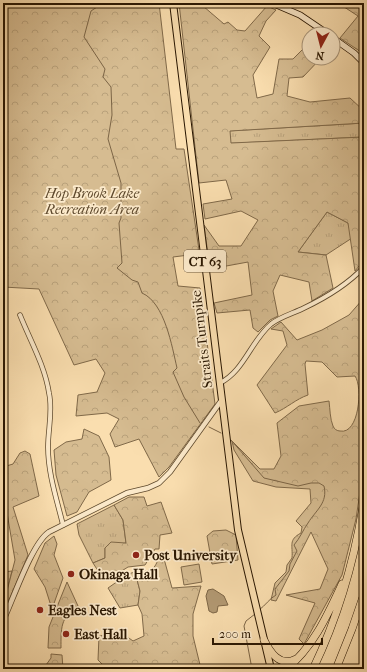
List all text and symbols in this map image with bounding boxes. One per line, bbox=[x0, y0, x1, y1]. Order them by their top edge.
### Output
north arrow bbox=[301, 26, 341, 66]
text: N bbox=[314, 48, 325, 62]
park label: Hop Brook Lake Recreation Area bbox=[44, 185, 139, 218]
road number: CT 63 bbox=[184, 250, 226, 272]
street label: Straits Turnpike bbox=[188, 289, 216, 389]
place label: Post University bbox=[144, 547, 238, 564]
marker: Post University bbox=[131, 550, 141, 560]
place label: Okinaga Hall bbox=[79, 566, 158, 583]
marker: Okinaga Hall bbox=[66, 569, 76, 579]
place label: Eagles Nest bbox=[48, 602, 118, 619]
marker: Eagles Nest bbox=[35, 605, 45, 615]
scale bar bbox=[213, 620, 322, 646]
place label: East Hall bbox=[74, 626, 128, 643]
text: 200 m bbox=[219, 627, 251, 641]
marker: East Hall bbox=[61, 629, 71, 639]

